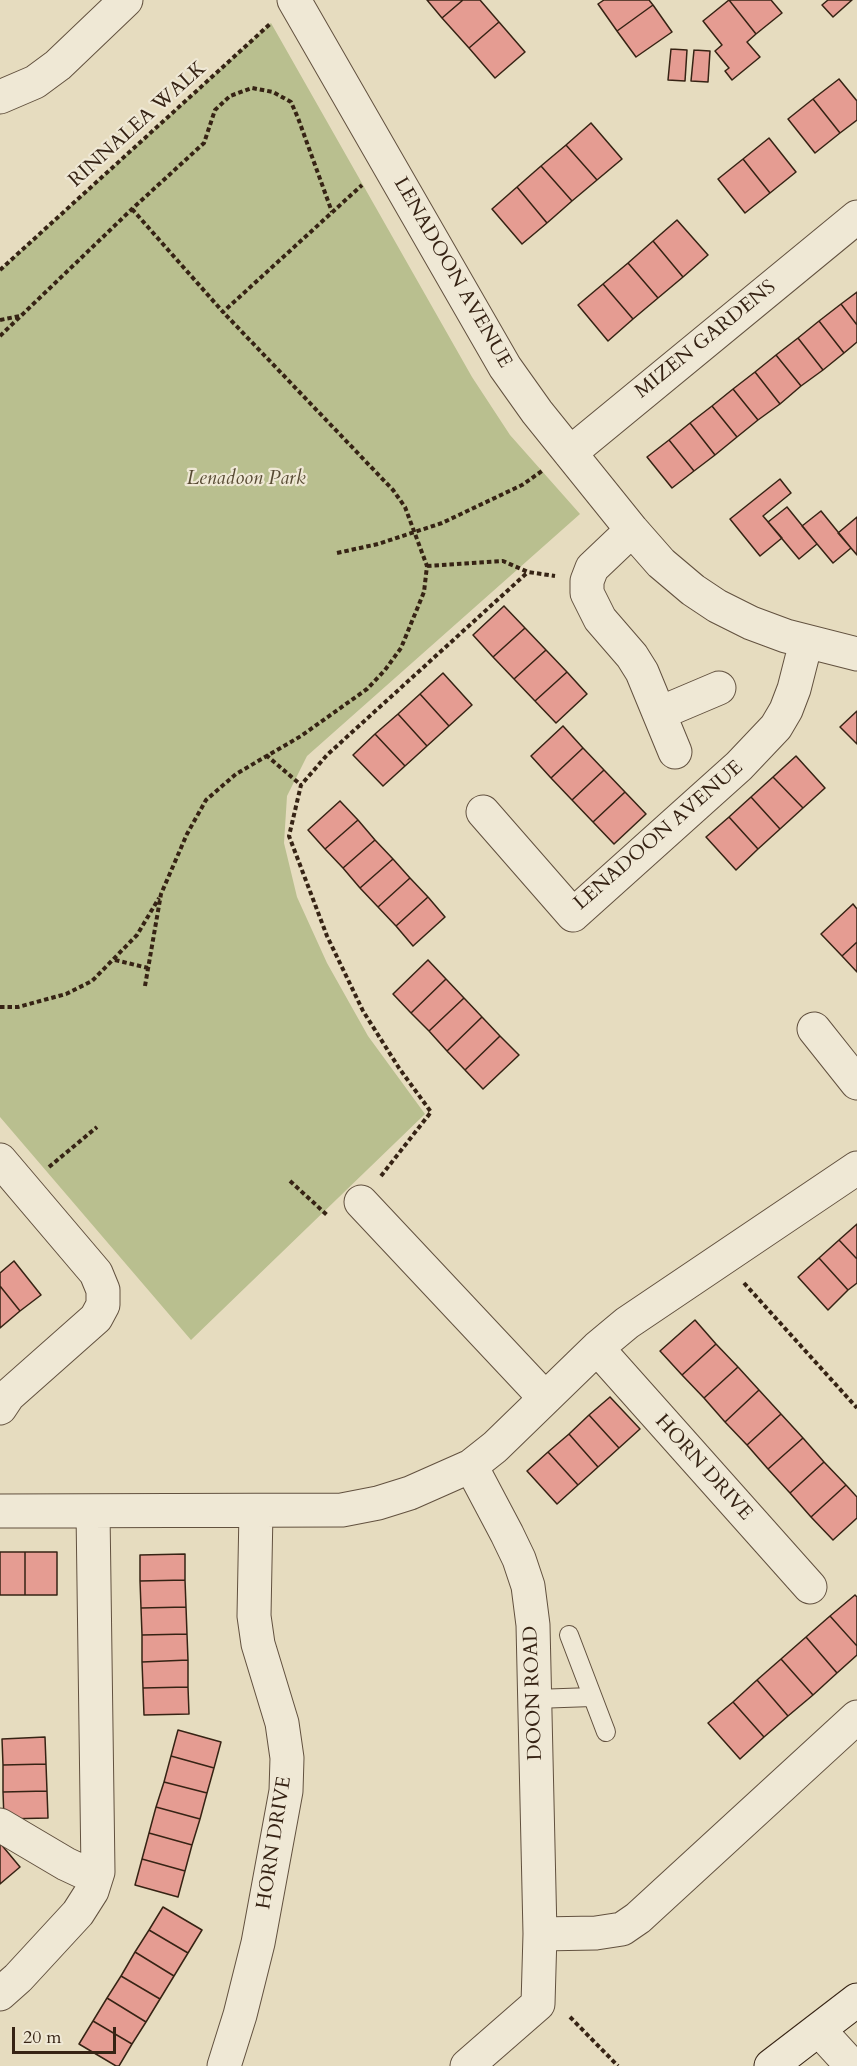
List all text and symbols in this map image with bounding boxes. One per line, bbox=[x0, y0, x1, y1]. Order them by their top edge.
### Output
street label: RINNALEA WALK bbox=[64, 57, 212, 193]
street label: LENADOON AVENUE bbox=[388, 173, 516, 373]
street label: MIZEN GARDENS bbox=[631, 276, 781, 404]
park label: Lenadoon Park bbox=[186, 467, 306, 491]
street label: LENADOON AVENUE bbox=[570, 756, 748, 916]
street label: HORN DRIVE bbox=[649, 1410, 757, 1526]
street label: DOON ROAD bbox=[520, 1625, 548, 1761]
street label: HORN DRIVE bbox=[253, 1775, 297, 1911]
scale bar bbox=[15, 2015, 118, 2053]
text: 20 m bbox=[23, 2025, 62, 2050]

